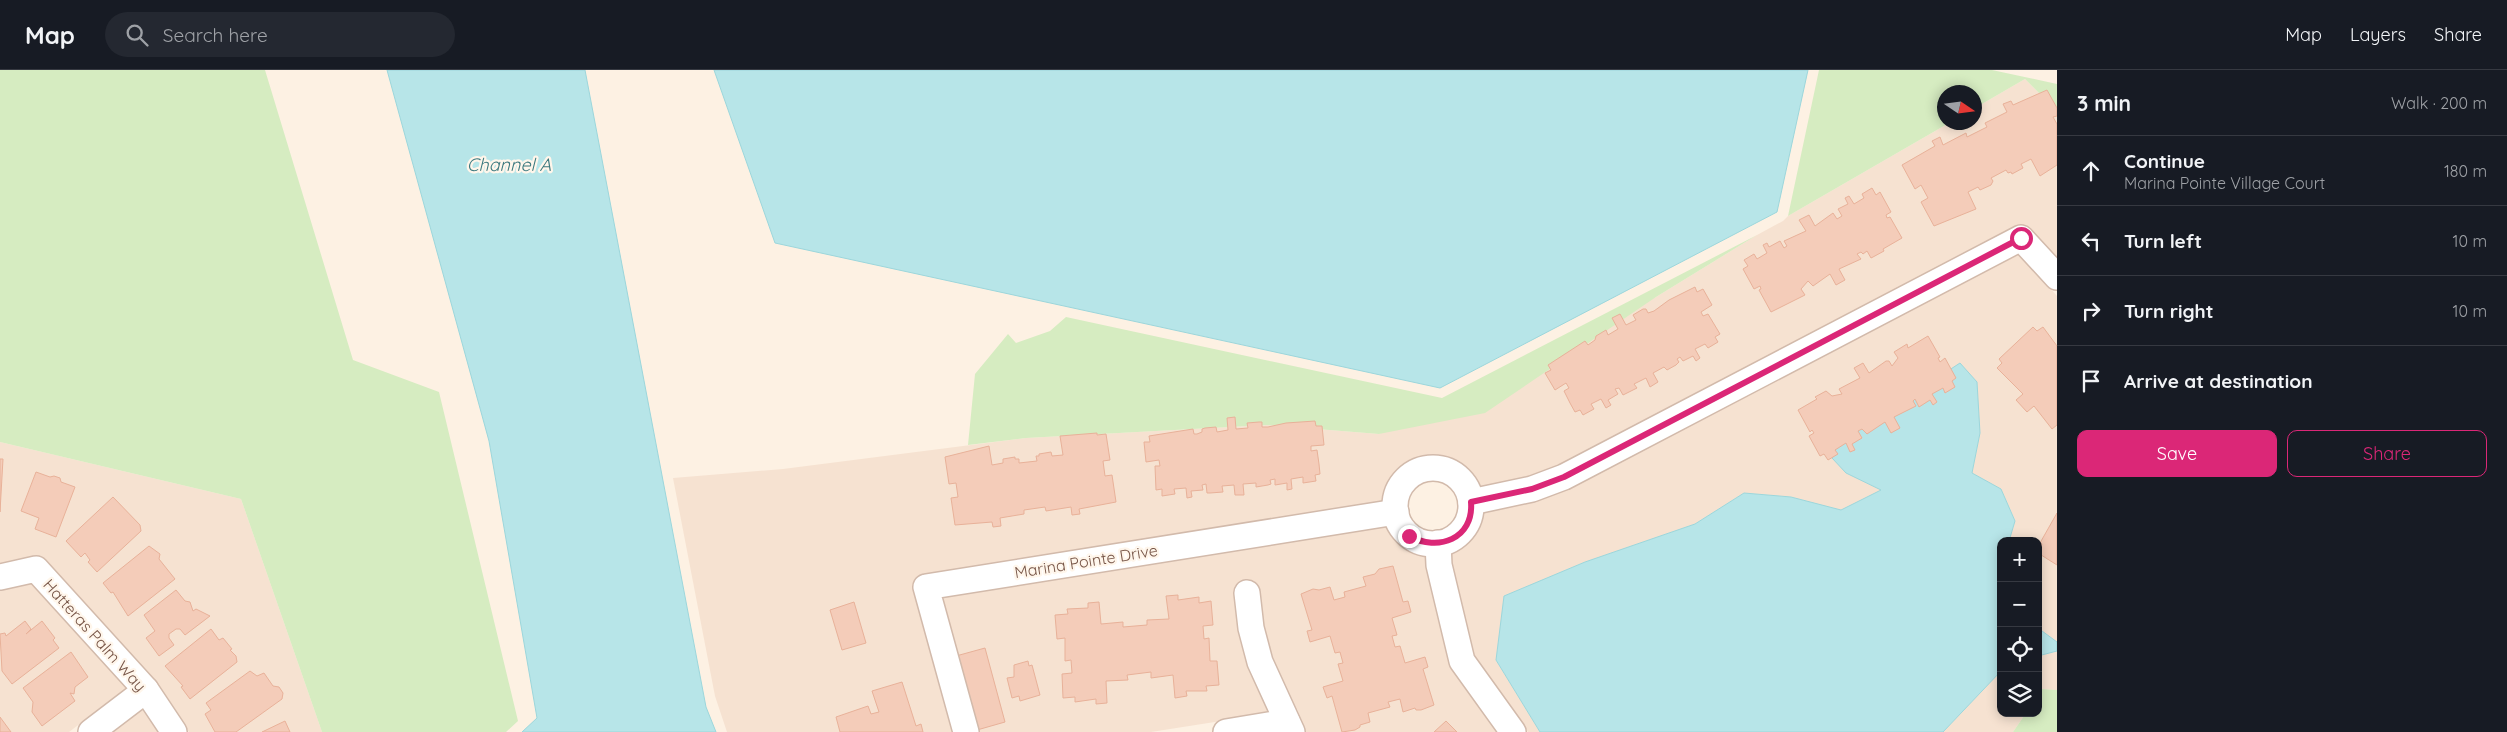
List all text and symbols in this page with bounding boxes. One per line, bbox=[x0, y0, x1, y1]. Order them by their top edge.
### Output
search box bbox=[105, 12, 455, 57]
text: Map bbox=[25, 20, 75, 50]
icon: search bbox=[123, 21, 151, 49]
text: Search here bbox=[163, 23, 268, 47]
text: Map bbox=[2285, 23, 2322, 46]
text: Layers bbox=[2350, 23, 2406, 46]
text: Share bbox=[2434, 23, 2482, 46]
north arrow bbox=[1937, 85, 1982, 130]
text: 3 min bbox=[2077, 90, 2131, 116]
text: Walk · 200 m bbox=[2391, 93, 2487, 113]
text: Continue bbox=[2124, 149, 2205, 173]
water label: Channel A bbox=[467, 153, 552, 176]
icon: ahead bbox=[2077, 157, 2105, 185]
text: 180 m bbox=[2444, 161, 2487, 181]
text: Marina Pointe Village Court bbox=[2124, 173, 2325, 193]
route start bbox=[2010, 227, 2033, 250]
icon: left bbox=[2077, 227, 2105, 255]
text: Turn left bbox=[2124, 229, 2202, 253]
text: 10 m bbox=[2453, 231, 2487, 251]
icon: right bbox=[2077, 297, 2105, 325]
text: Turn right bbox=[2124, 299, 2213, 323]
text: 10 m bbox=[2453, 301, 2487, 321]
icon: arrive bbox=[2077, 367, 2105, 395]
text: Arrive at destination bbox=[2124, 369, 2313, 393]
button: Save bbox=[2077, 430, 2277, 477]
button: Share bbox=[2287, 430, 2487, 477]
route end bbox=[1398, 525, 1421, 548]
map controls bbox=[1997, 537, 2042, 717]
button: + bbox=[1997, 537, 2042, 582]
street label: Marina Pointe Drive bbox=[1013, 540, 1159, 582]
street label: Hatteras Palm Way bbox=[39, 575, 151, 695]
button: − bbox=[1997, 582, 2042, 627]
button: locate bbox=[1997, 627, 2042, 672]
button: layers bbox=[1997, 672, 2042, 717]

